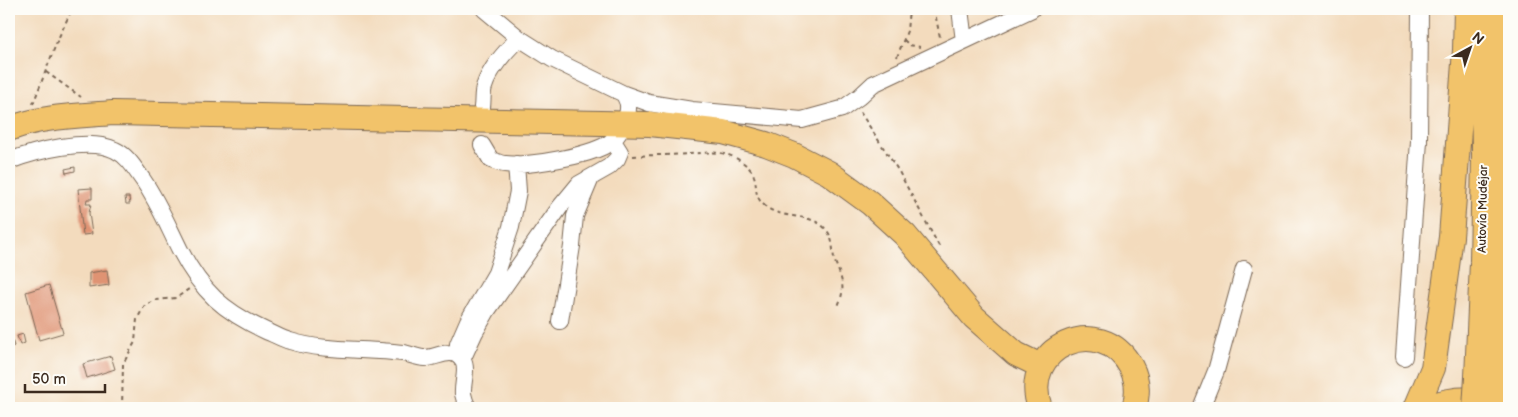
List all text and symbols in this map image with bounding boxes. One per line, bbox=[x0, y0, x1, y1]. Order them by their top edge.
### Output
north arrow bbox=[1446, 22, 1496, 72]
text: N bbox=[1469, 29, 1488, 48]
street label: Autovía Mudéjar bbox=[1475, 164, 1491, 253]
scale bar bbox=[25, 362, 105, 394]
text: 50 m bbox=[32, 370, 66, 389]

